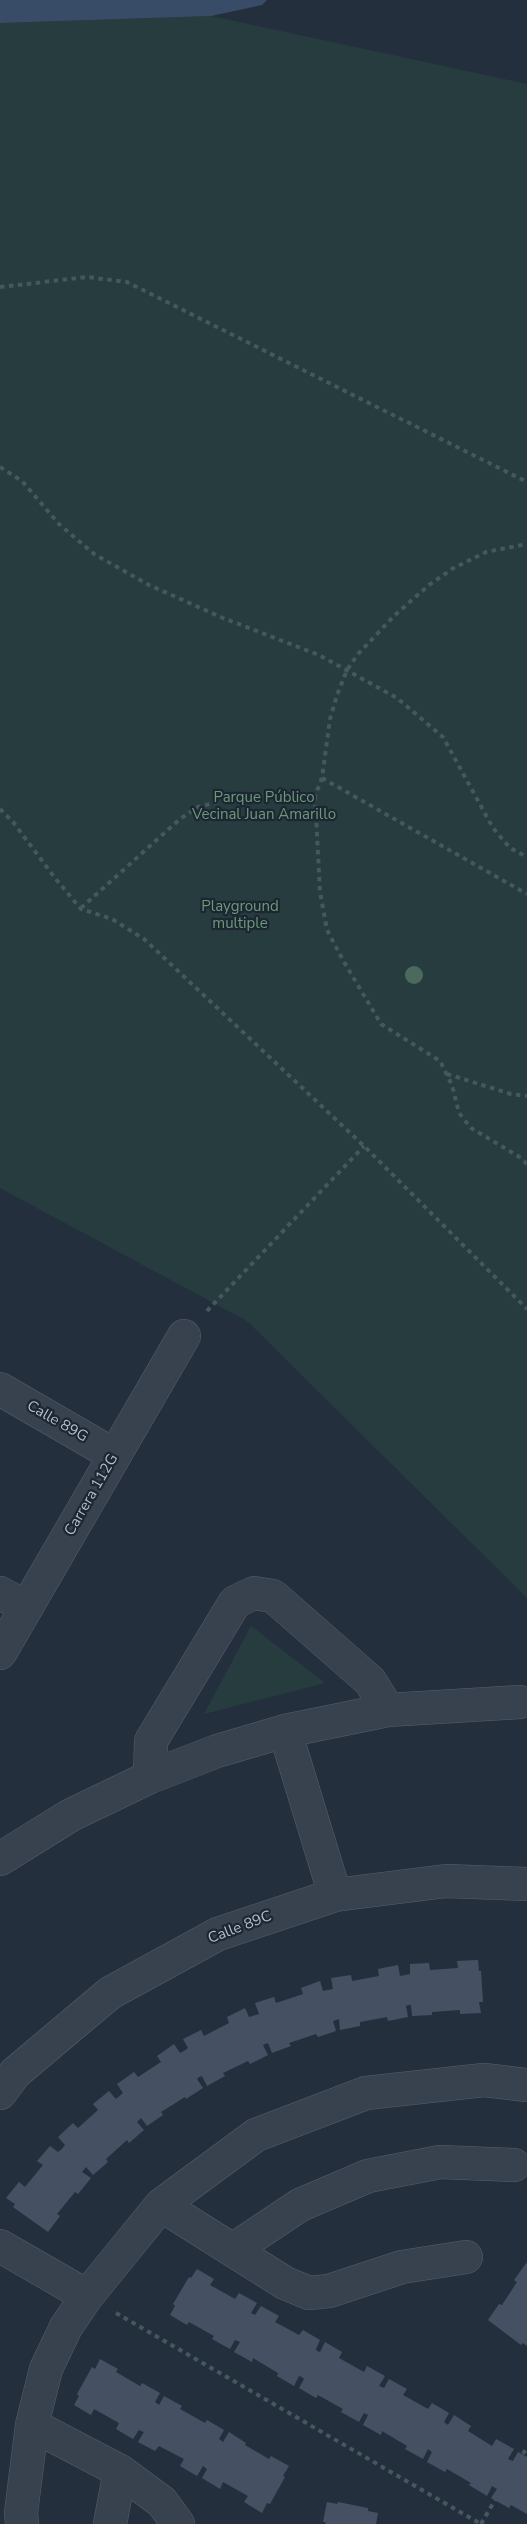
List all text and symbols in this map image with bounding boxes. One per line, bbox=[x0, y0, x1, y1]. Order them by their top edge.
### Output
park label: Parque Público Vecinal Juan Amarillo bbox=[192, 789, 336, 824]
park label: Playground multiple bbox=[201, 898, 279, 933]
street label: Calle 89G bbox=[23, 1397, 91, 1447]
street label: Carrera 112G bbox=[61, 1451, 123, 1539]
street label: Calle 89C bbox=[206, 1908, 274, 1948]

